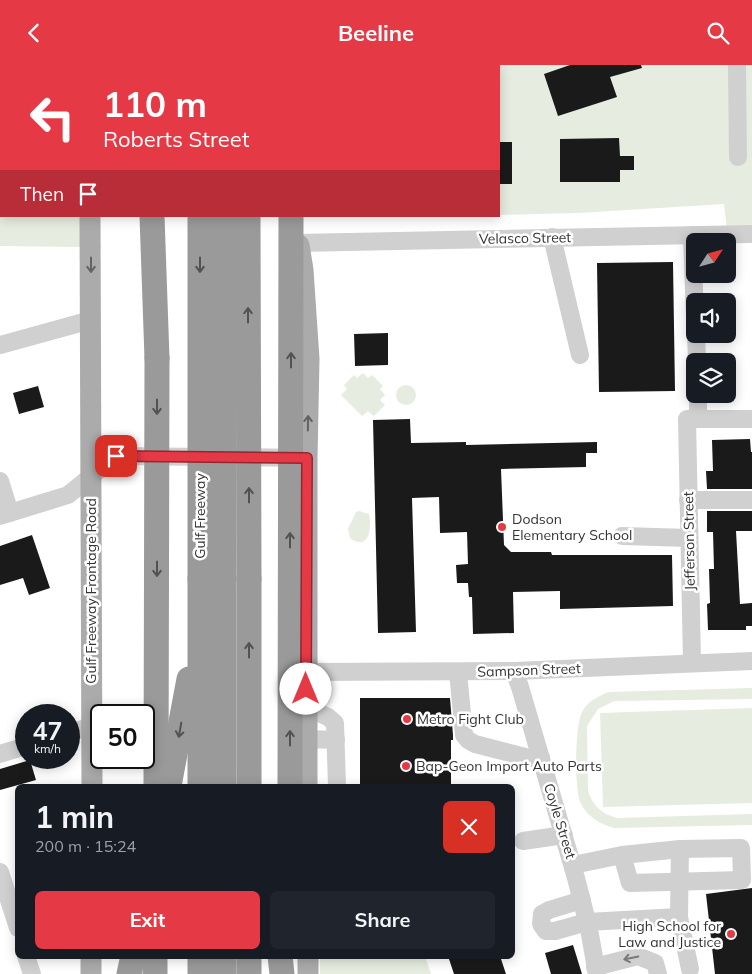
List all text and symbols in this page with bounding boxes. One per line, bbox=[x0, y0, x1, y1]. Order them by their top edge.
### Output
icon: back bbox=[20, 19, 48, 47]
text: Beeline bbox=[338, 19, 414, 47]
icon: search bbox=[704, 19, 732, 47]
text: 110 m bbox=[103, 82, 207, 126]
icon: left bbox=[20, 85, 85, 150]
text: Roberts Street bbox=[103, 125, 249, 153]
icon: arrive bbox=[74, 180, 102, 208]
text: Then bbox=[20, 182, 64, 206]
street label: Velasco Street bbox=[479, 228, 571, 248]
north arrow bbox=[686, 233, 736, 283]
map controls bbox=[686, 233, 736, 403]
one-way arrow bbox=[86, 256, 96, 273]
one-way arrow bbox=[195, 256, 205, 273]
button: sound bbox=[686, 293, 736, 343]
one-way arrow bbox=[243, 307, 253, 324]
one-way arrow bbox=[286, 352, 296, 368]
button: layers bbox=[686, 353, 736, 403]
one-way arrow bbox=[152, 398, 162, 415]
one-way arrow bbox=[303, 415, 313, 431]
pin bbox=[95, 435, 137, 477]
icon: arrive bbox=[102, 442, 130, 470]
street label: Gulf Freeway bbox=[191, 473, 209, 559]
one-way arrow bbox=[244, 487, 254, 504]
street label: Jefferson Street bbox=[679, 491, 699, 591]
street label: Gulf Freeway Frontage Road bbox=[82, 498, 100, 684]
place label: Dodson Elementary School bbox=[512, 510, 632, 544]
marker: Dodson Elementary School bbox=[496, 521, 508, 533]
one-way arrow bbox=[285, 532, 295, 548]
one-way arrow bbox=[152, 561, 162, 577]
one-way arrow bbox=[244, 642, 254, 658]
street label: Sampson Street bbox=[477, 659, 581, 681]
position arrow bbox=[279, 662, 331, 714]
speed limit sign: 50 bbox=[90, 704, 155, 769]
place label: Metro Fight Club bbox=[417, 710, 524, 728]
marker: Metro Fight Club bbox=[401, 713, 413, 725]
text: 47 bbox=[32, 715, 63, 746]
one-way arrow bbox=[174, 722, 184, 738]
one-way arrow bbox=[285, 730, 295, 746]
text: km/h bbox=[34, 741, 61, 756]
place label: Bap-Geon Import Auto Parts bbox=[416, 757, 602, 775]
marker: Bap-Geon Import Auto Parts bbox=[400, 760, 412, 772]
street label: Coyle Street bbox=[540, 781, 580, 861]
text: 1 min bbox=[35, 798, 114, 836]
button: close bbox=[443, 801, 495, 853]
text: 200 m · 15:24 bbox=[35, 836, 136, 856]
button: Exit bbox=[35, 891, 260, 949]
button: Share bbox=[270, 891, 495, 949]
place label: High School for Law and Justice bbox=[618, 917, 722, 951]
marker: High School for Law and Justice bbox=[725, 928, 737, 940]
one-way arrow bbox=[624, 954, 640, 964]

